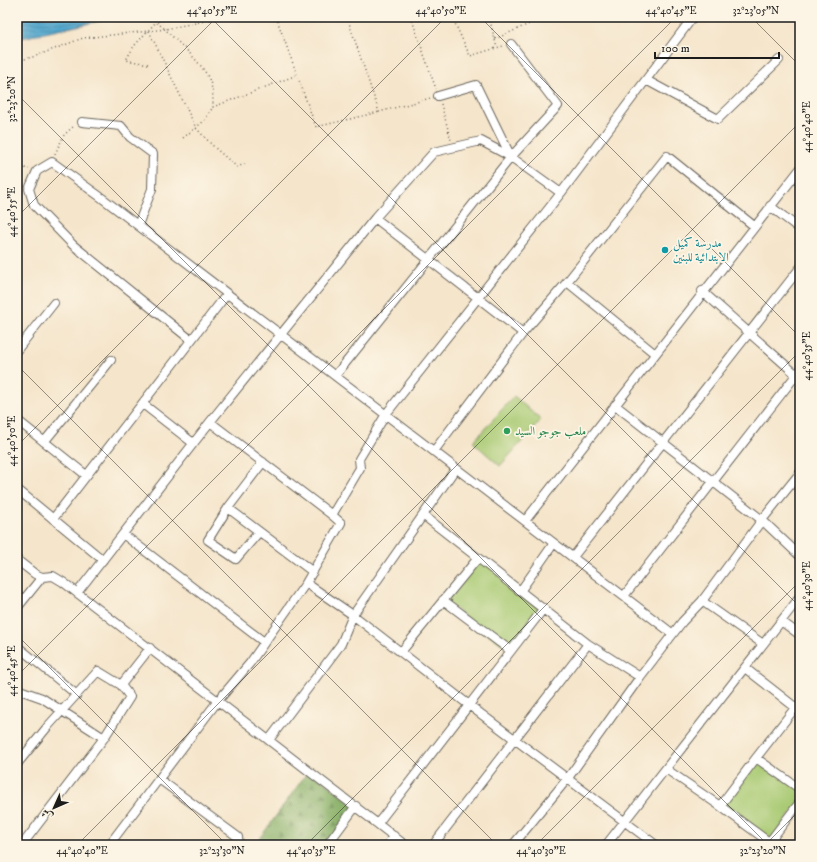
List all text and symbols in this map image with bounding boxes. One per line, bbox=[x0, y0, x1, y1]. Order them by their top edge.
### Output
text: 44°40'55"E bbox=[187, 5, 237, 17]
text: 44°40'50"E bbox=[416, 5, 466, 17]
text: 44°40'45"E bbox=[645, 5, 697, 17]
text: 32°23'05"N bbox=[733, 5, 779, 17]
scale bar bbox=[655, 34, 779, 60]
text: 100 m bbox=[661, 41, 690, 56]
text: 32°23'20"N bbox=[6, 76, 18, 122]
text: 44°40'40"E bbox=[801, 101, 813, 153]
text: 44°40'55"E bbox=[6, 187, 18, 237]
place label: مدرسة كميل الابتدائية للبنين bbox=[673, 236, 729, 265]
marker: مدرسة كميل الابتدائية للبنين bbox=[660, 245, 670, 255]
text: 44°40'35"E bbox=[801, 331, 813, 381]
text: 44°40'50"E bbox=[6, 416, 18, 466]
place label: ملعب جوجو السيد bbox=[515, 424, 586, 439]
marker: ملعب جوجو السيد bbox=[502, 426, 512, 436]
text: 44°40'30"E bbox=[801, 561, 813, 611]
text: 44°40'45"E bbox=[6, 645, 18, 697]
north arrow bbox=[34, 788, 74, 828]
text: ش bbox=[39, 805, 56, 823]
text: 44°40'40"E bbox=[56, 845, 108, 857]
text: 32°23'30"N bbox=[199, 845, 245, 857]
text: 44°40'35"E bbox=[286, 845, 336, 857]
text: 44°40'30"E bbox=[516, 845, 566, 857]
text: 32°23'20"N bbox=[740, 845, 786, 857]

